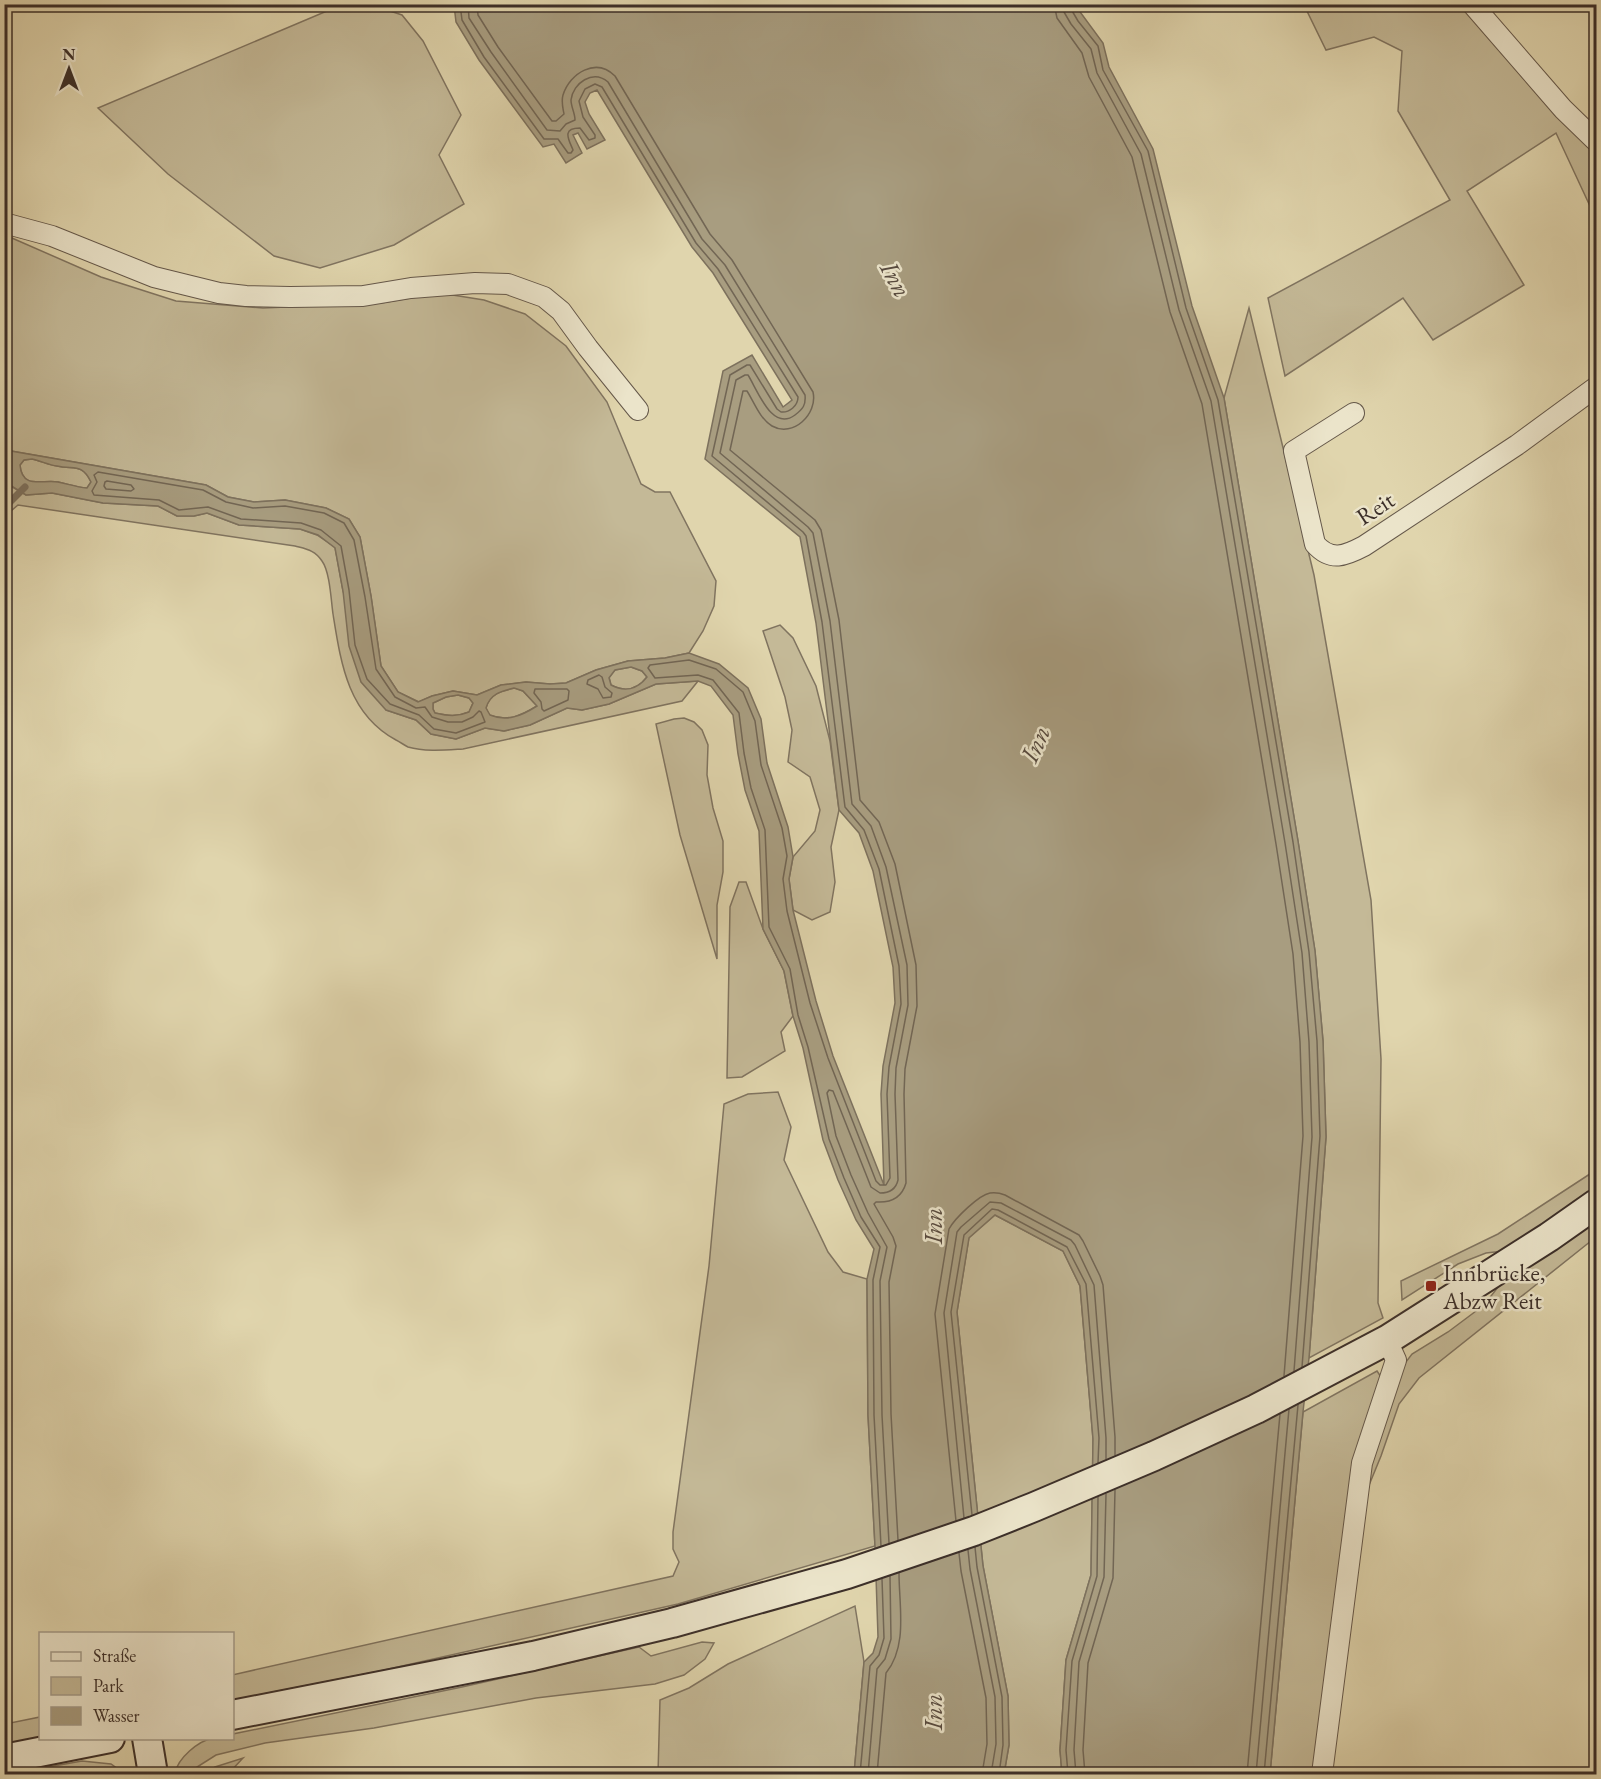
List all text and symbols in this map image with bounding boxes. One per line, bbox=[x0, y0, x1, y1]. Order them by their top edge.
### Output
north arrow bbox=[39, 39, 99, 99]
text: N bbox=[63, 44, 76, 65]
water label: Inn bbox=[872, 254, 920, 303]
street label: Reit bbox=[1350, 484, 1401, 532]
water label: Inn bbox=[1012, 721, 1058, 768]
water label: Inn bbox=[916, 1208, 950, 1245]
place label: Innbrücke, Abzw Reit bbox=[1442, 1257, 1545, 1316]
marker: Innbrücke, Abzw Reit bbox=[1424, 1279, 1438, 1293]
legend bbox=[39, 1632, 234, 1740]
text: Straße bbox=[93, 1644, 136, 1667]
text: Park bbox=[93, 1674, 124, 1697]
water label: Inn bbox=[916, 1694, 950, 1731]
text: Wasser bbox=[93, 1704, 140, 1727]

